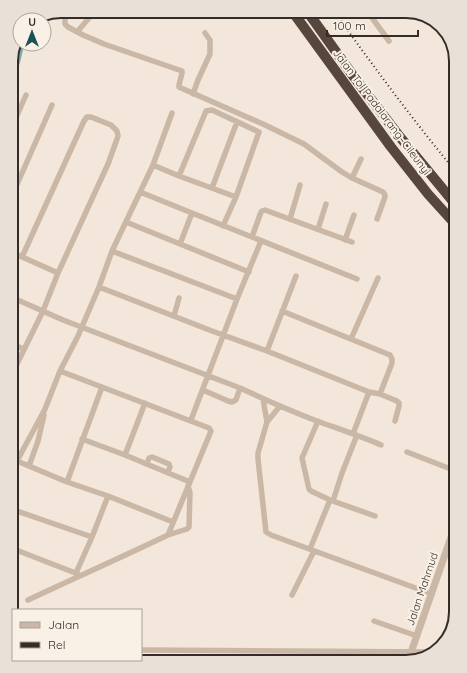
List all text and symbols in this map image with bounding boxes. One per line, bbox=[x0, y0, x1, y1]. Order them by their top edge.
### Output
north arrow bbox=[12, 12, 52, 52]
scale bar bbox=[327, 12, 418, 38]
text: U bbox=[28, 15, 36, 29]
text: 100 m bbox=[333, 18, 366, 33]
street label: Jalan Tol Padalarang–Cileunyi bbox=[330, 46, 434, 178]
street label: Jalan Mahmud bbox=[403, 551, 441, 627]
legend bbox=[12, 609, 142, 661]
text: Jalan bbox=[48, 617, 79, 632]
text: Rel bbox=[48, 637, 66, 652]

